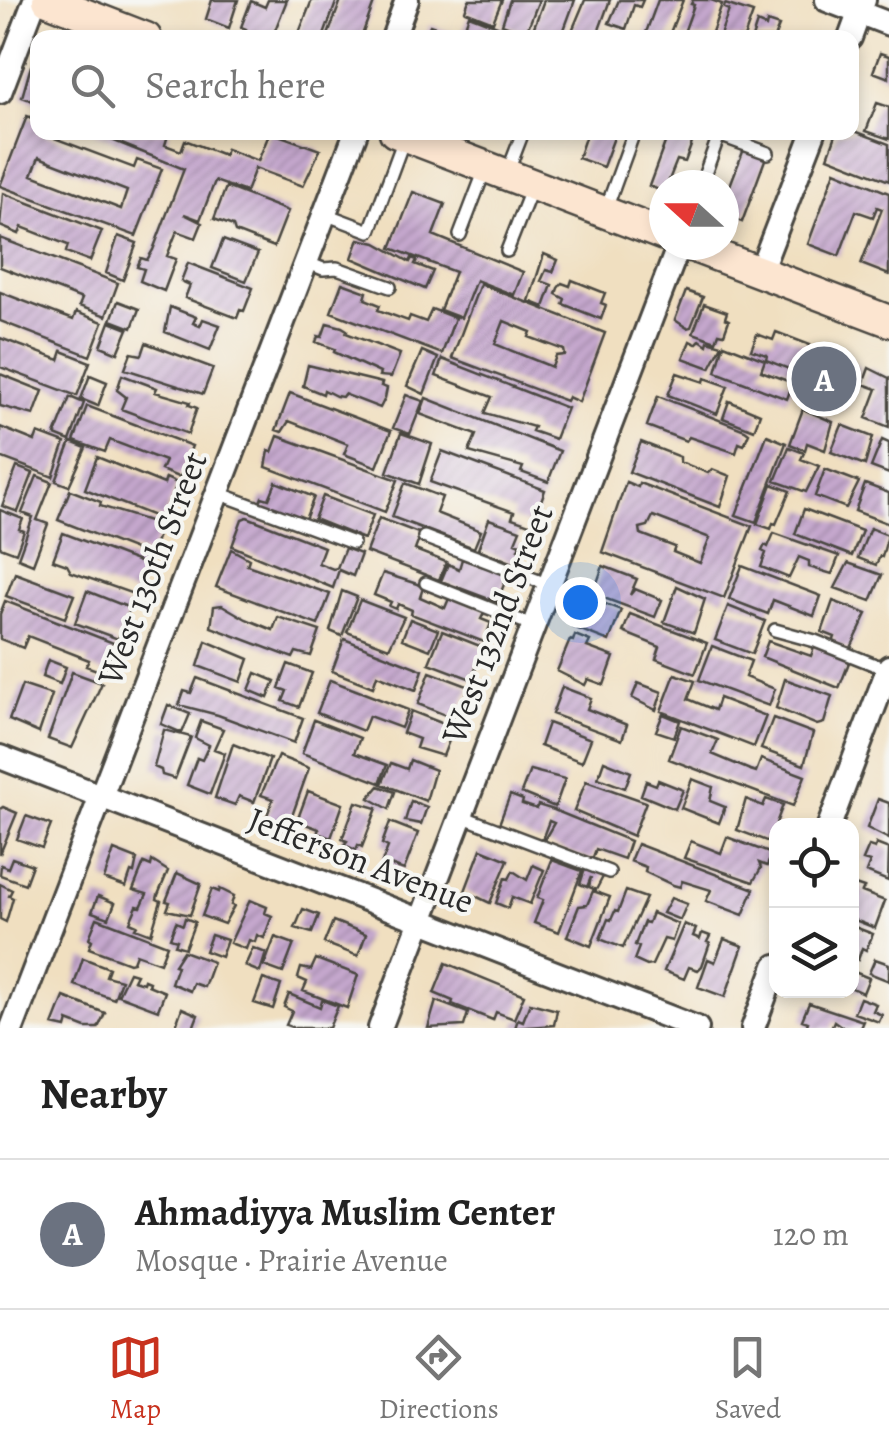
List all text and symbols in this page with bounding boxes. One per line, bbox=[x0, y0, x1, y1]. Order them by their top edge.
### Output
search box bbox=[30, 30, 859, 140]
icon: search bbox=[65, 58, 120, 113]
text: Search here bbox=[145, 59, 326, 111]
north arrow bbox=[649, 170, 739, 260]
pin: A bbox=[792, 342, 856, 416]
street label: West 130th Street bbox=[85, 444, 219, 693]
street label: West 132nd Street bbox=[429, 498, 565, 751]
your location bbox=[555, 577, 606, 628]
street label: Jefferson Avenue bbox=[241, 795, 481, 925]
map controls bbox=[769, 818, 859, 998]
button: locate bbox=[769, 818, 859, 908]
button: layers bbox=[769, 908, 859, 998]
text: Nearby bbox=[40, 1065, 167, 1122]
text: Ahmadiyya Muslim Center bbox=[135, 1186, 555, 1238]
text: A bbox=[62, 1212, 83, 1256]
text: 120 m bbox=[773, 1212, 849, 1256]
text: Mosque · Prairie Avenue bbox=[135, 1238, 448, 1282]
tab: Map bbox=[108, 1330, 163, 1428]
tab: Directions bbox=[379, 1330, 499, 1428]
tab: Saved bbox=[715, 1330, 781, 1428]

